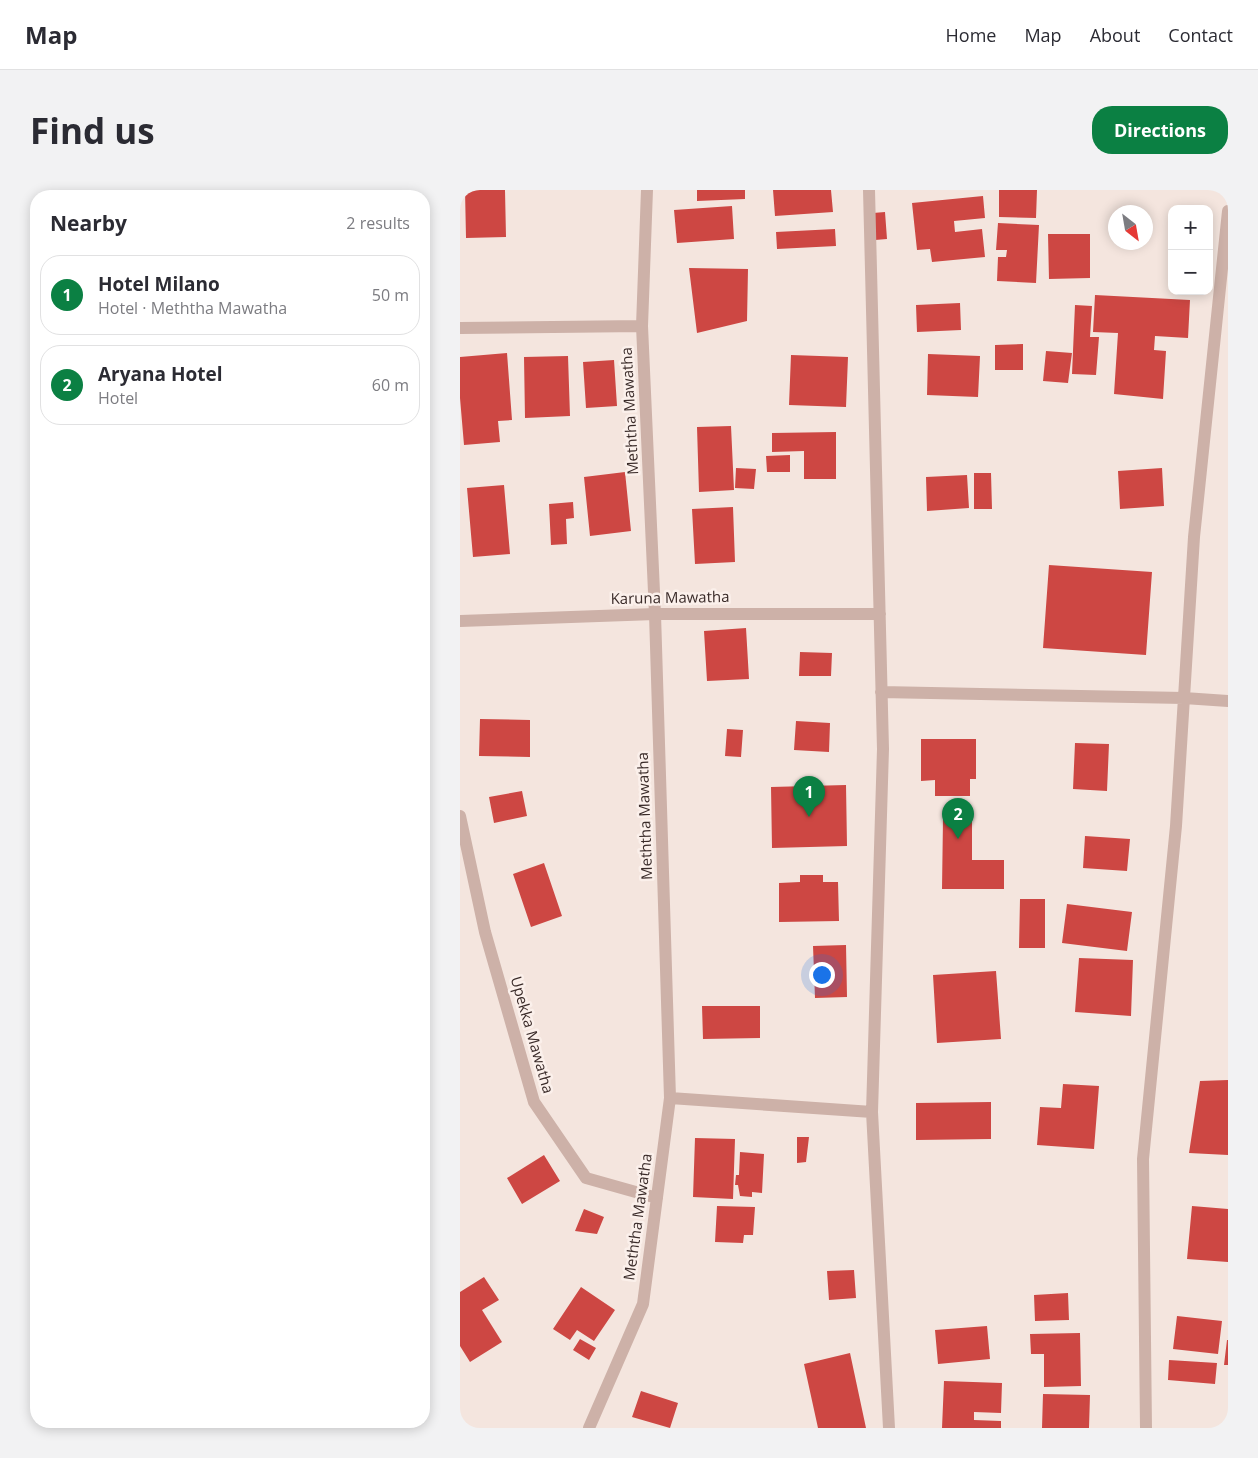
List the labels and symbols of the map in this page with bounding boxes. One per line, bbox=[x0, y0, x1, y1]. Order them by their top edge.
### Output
north arrow bbox=[1108, 205, 1153, 250]
street label: Meththa Mawatha bbox=[616, 347, 642, 475]
street label: Karuna Mawatha bbox=[610, 586, 730, 608]
street label: Meththa Mawatha bbox=[632, 752, 656, 880]
pin: 1 bbox=[793, 776, 825, 817]
pin: 2 bbox=[942, 798, 974, 839]
your location bbox=[809, 962, 835, 988]
street label: Upekka Mawatha bbox=[507, 974, 559, 1096]
street label: Meththa Mawatha bbox=[618, 1152, 656, 1282]

